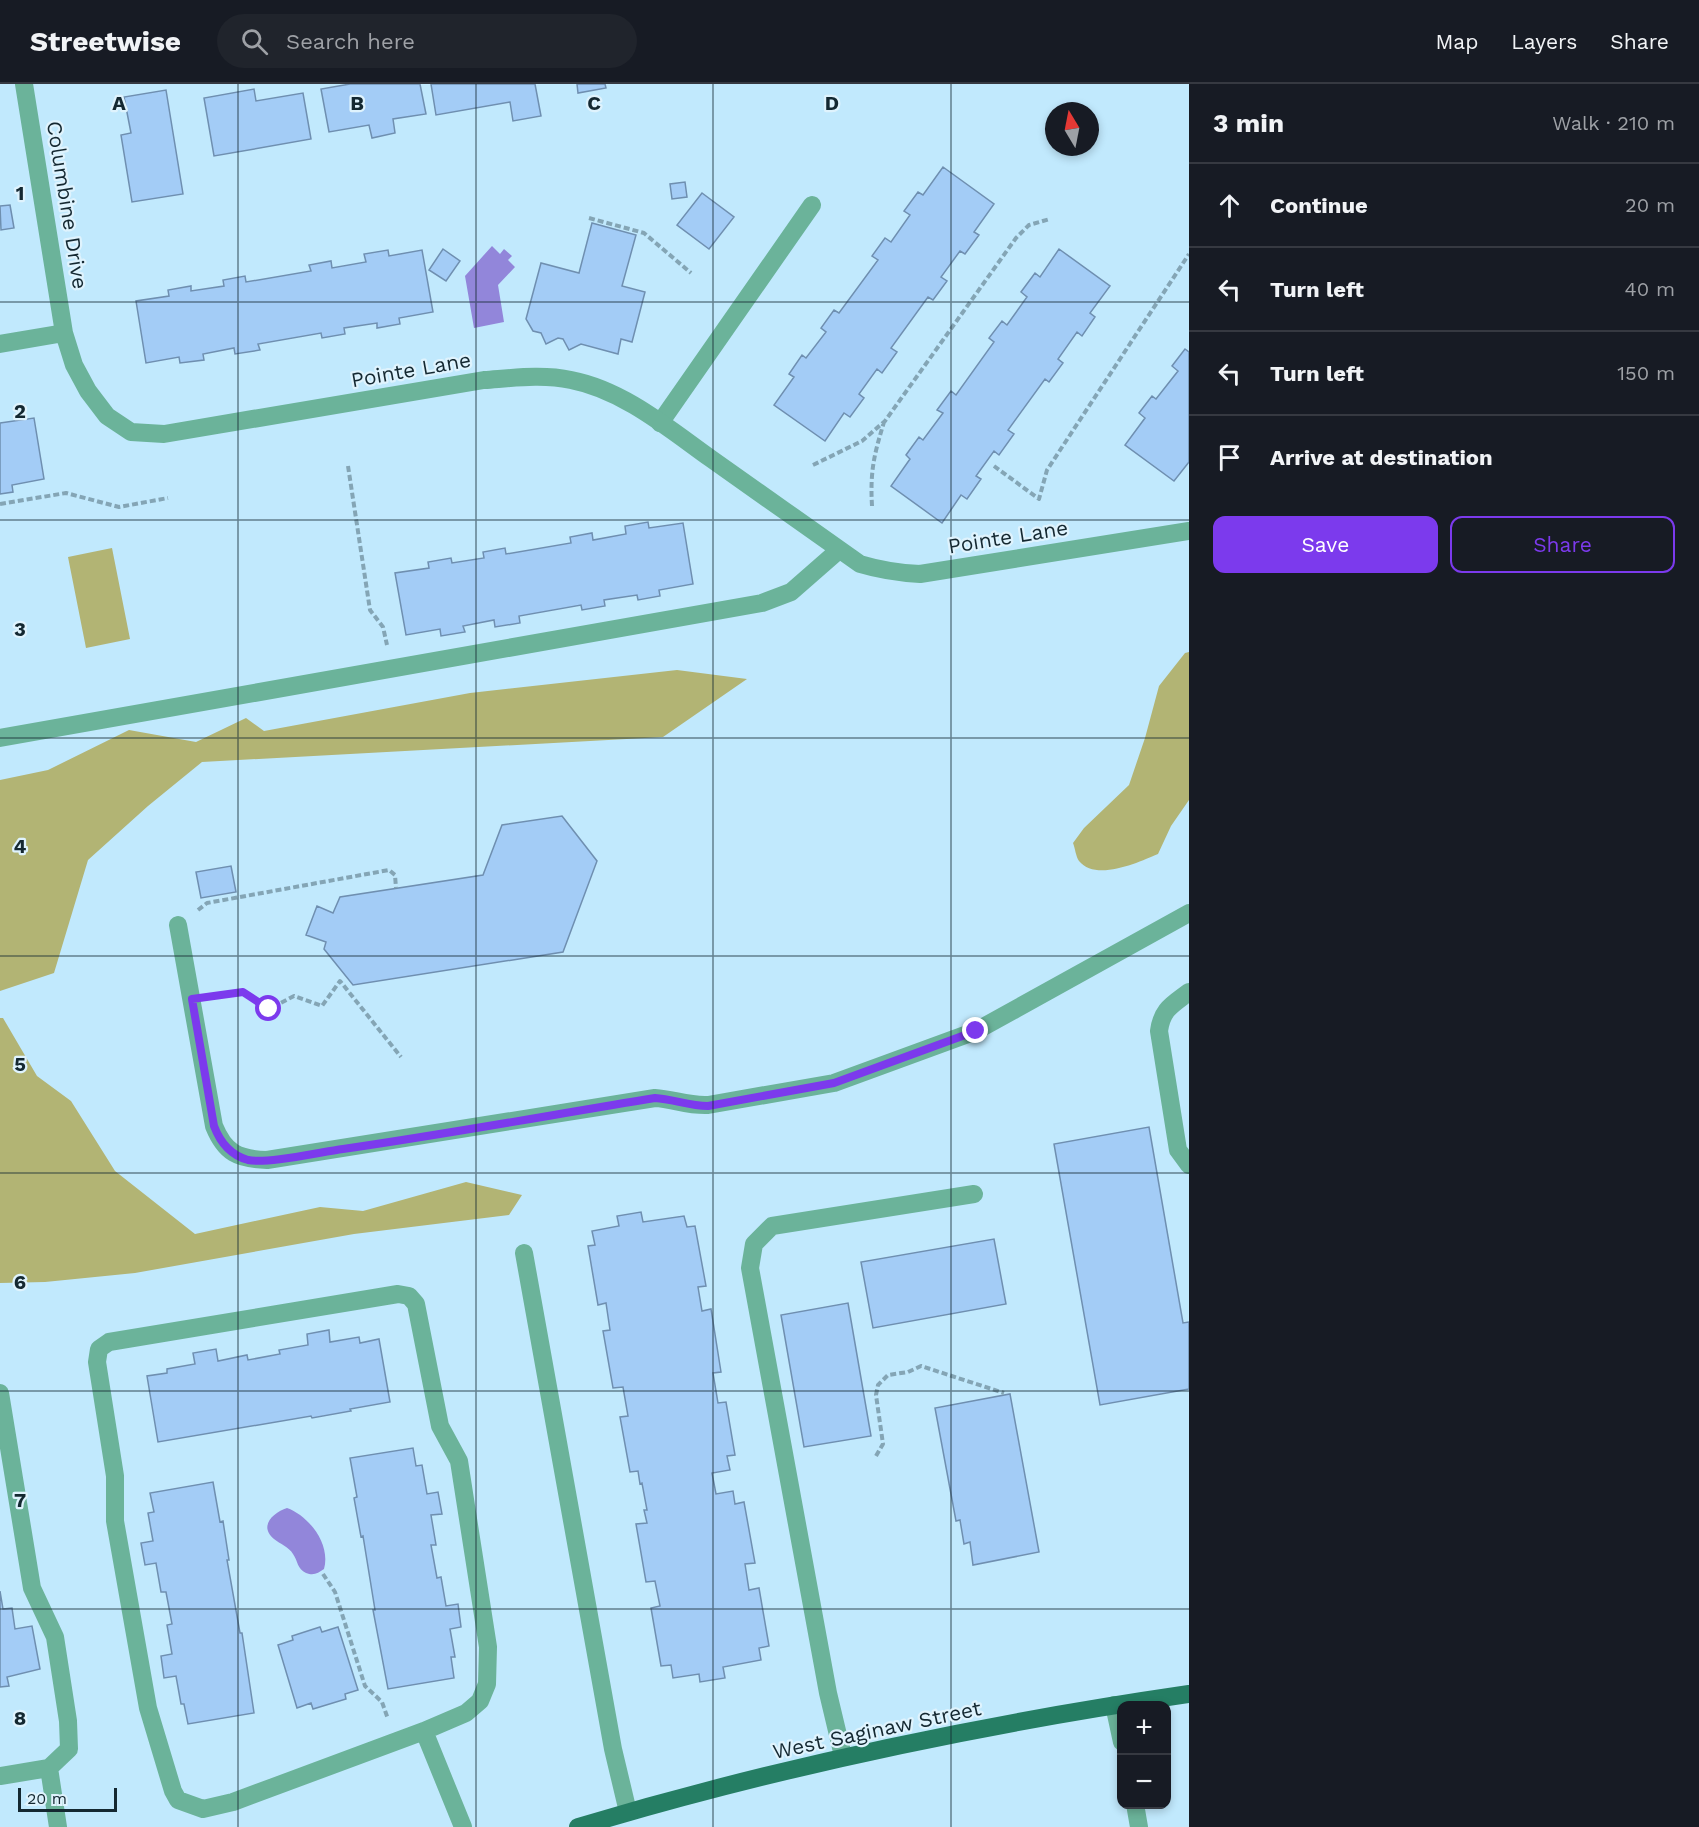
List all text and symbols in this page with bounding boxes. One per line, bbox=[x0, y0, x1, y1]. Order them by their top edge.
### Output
search box bbox=[217, 14, 637, 68]
text: Streetwise bbox=[30, 25, 181, 58]
icon: search bbox=[238, 25, 271, 58]
text: Search here bbox=[286, 29, 415, 54]
text: Map bbox=[1435, 29, 1478, 54]
text: Layers bbox=[1511, 29, 1577, 54]
text: Share bbox=[1610, 29, 1669, 54]
text: A bbox=[112, 91, 126, 115]
text: B bbox=[350, 91, 364, 115]
text: C bbox=[587, 91, 601, 115]
text: D bbox=[825, 91, 839, 115]
north arrow bbox=[1045, 102, 1099, 156]
text: 3 min bbox=[1213, 108, 1284, 138]
text: Walk · 210 m bbox=[1552, 111, 1675, 135]
street label: Columbine Drive bbox=[42, 119, 93, 291]
text: 1 bbox=[16, 181, 24, 205]
icon: ahead bbox=[1213, 189, 1246, 222]
text: Continue bbox=[1270, 193, 1368, 218]
text: 20 m bbox=[1625, 193, 1675, 217]
icon: left bbox=[1213, 273, 1246, 306]
text: Turn left bbox=[1270, 277, 1364, 302]
text: 40 m bbox=[1624, 277, 1675, 301]
street label: Pointe Lane bbox=[349, 347, 473, 392]
icon: left bbox=[1213, 357, 1246, 390]
text: Turn left bbox=[1270, 361, 1364, 386]
text: 150 m bbox=[1617, 361, 1675, 385]
text: 2 bbox=[14, 399, 26, 423]
icon: arrive bbox=[1213, 441, 1246, 474]
text: Arrive at destination bbox=[1270, 445, 1493, 470]
street label: Pointe Lane bbox=[946, 515, 1070, 558]
button: Save bbox=[1213, 516, 1438, 573]
button: Share bbox=[1450, 516, 1675, 573]
text: 3 bbox=[14, 617, 26, 641]
text: 4 bbox=[14, 834, 27, 858]
route start bbox=[255, 995, 281, 1021]
route end bbox=[962, 1017, 988, 1043]
text: 5 bbox=[14, 1052, 26, 1076]
text: 6 bbox=[14, 1270, 26, 1294]
text: 7 bbox=[14, 1488, 26, 1512]
street label: West Saginaw Street bbox=[770, 1695, 984, 1764]
map controls bbox=[1117, 1701, 1171, 1809]
button: + bbox=[1117, 1701, 1171, 1755]
text: 8 bbox=[14, 1706, 26, 1730]
button: − bbox=[1117, 1755, 1171, 1809]
scale bar bbox=[18, 1785, 117, 1812]
text: 20 m bbox=[27, 1789, 67, 1808]

